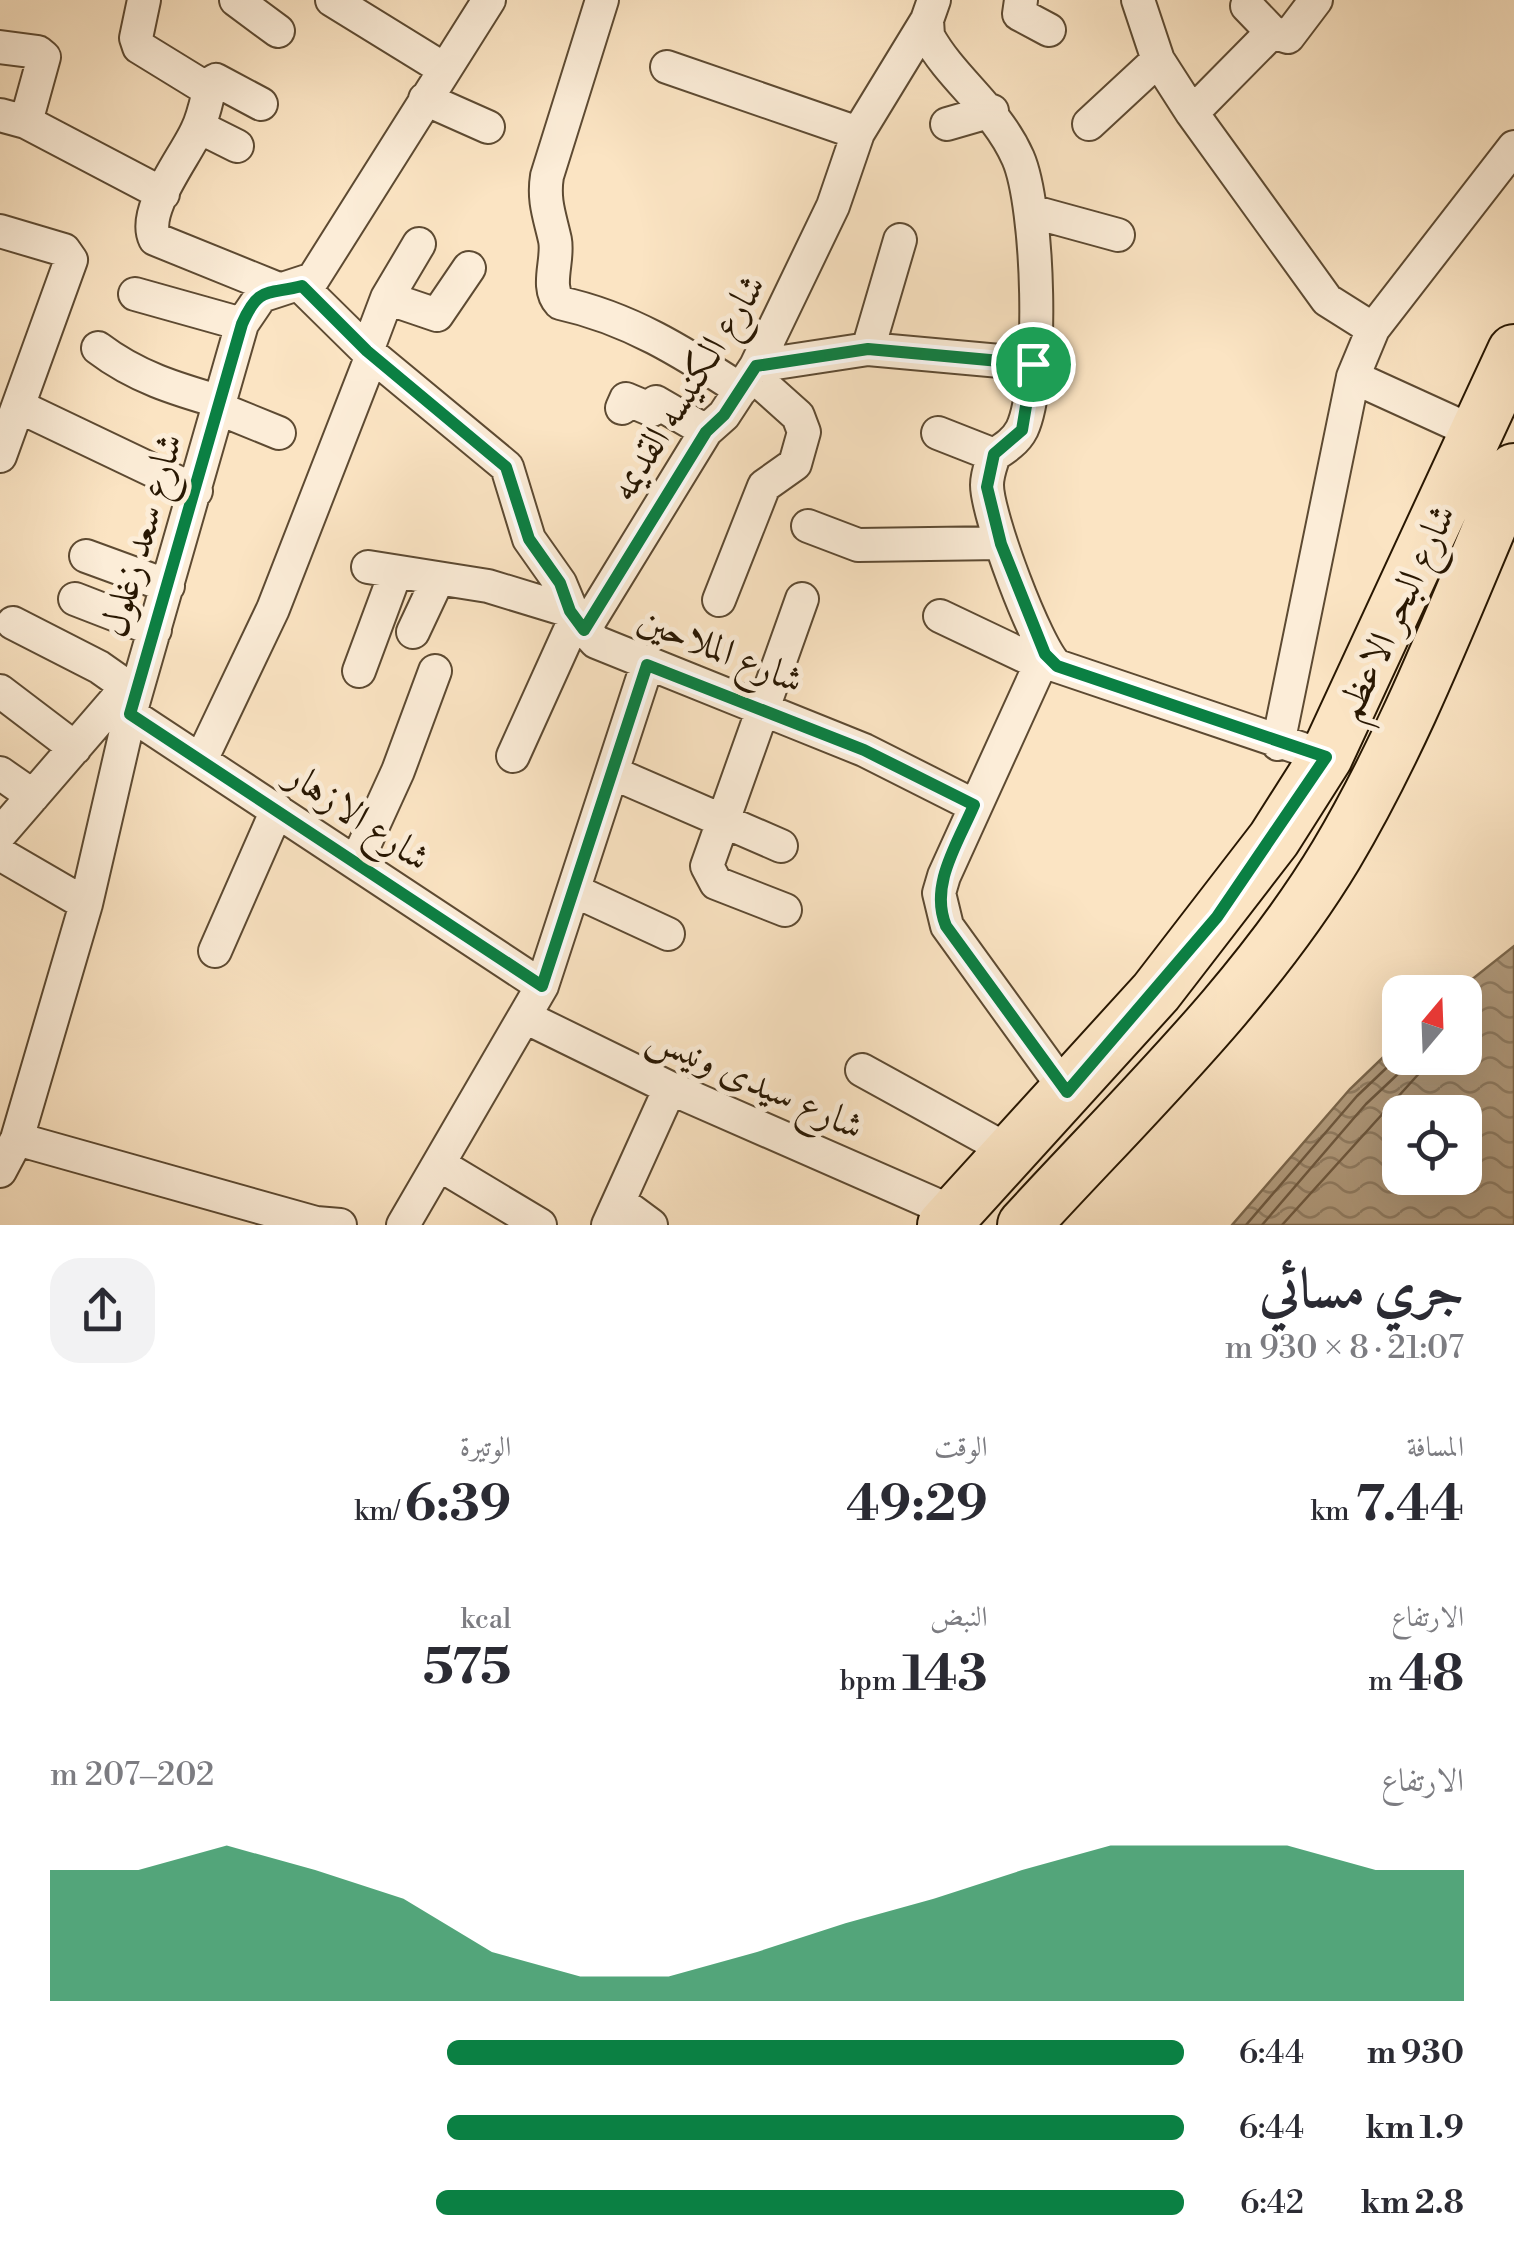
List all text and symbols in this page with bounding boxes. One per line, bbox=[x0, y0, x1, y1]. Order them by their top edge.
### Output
street label: شارع الكنيسه القديمه bbox=[600, 266, 782, 513]
pin bbox=[991, 322, 1076, 407]
icon: arrive bbox=[1006, 337, 1061, 392]
street label: شارع سعد زغلول bbox=[91, 428, 200, 644]
street label: شارع البحر الاعظم bbox=[1326, 497, 1477, 733]
street label: شارع الملاحين bbox=[629, 596, 810, 710]
street label: شارع الازهار bbox=[271, 750, 439, 887]
north arrow bbox=[1382, 975, 1482, 1075]
map controls bbox=[1382, 975, 1482, 1195]
street label: شارع سيدى ونيس bbox=[638, 1014, 871, 1156]
button: locate bbox=[1382, 1095, 1482, 1195]
text: جري مسائي bbox=[1259, 1256, 1464, 1325]
button: share bbox=[50, 1258, 155, 1363]
text: 21:07 · 8 × 930 m bbox=[1225, 1328, 1464, 1368]
text: الوتيرة bbox=[460, 1430, 511, 1465]
text: الوقت bbox=[934, 1430, 988, 1465]
text: المسافة bbox=[1407, 1430, 1464, 1465]
text: 6:39 bbox=[405, 1474, 511, 1536]
text: 49:29 bbox=[846, 1474, 988, 1536]
text: 7.44 bbox=[1355, 1474, 1464, 1536]
text: /km bbox=[354, 1494, 405, 1529]
text: km bbox=[1310, 1494, 1355, 1529]
text: النبض bbox=[930, 1600, 988, 1635]
text: الارتفاع bbox=[1391, 1600, 1464, 1635]
text: kcal bbox=[461, 1602, 511, 1637]
text: 575 bbox=[423, 1637, 511, 1699]
text: 143 bbox=[902, 1644, 988, 1706]
text: 48 bbox=[1399, 1644, 1464, 1706]
text: bpm bbox=[840, 1664, 902, 1699]
text: m bbox=[1368, 1664, 1399, 1699]
text: 202–207 m bbox=[50, 1755, 214, 1795]
text: الارتفاع bbox=[1381, 1761, 1464, 1801]
text: 6:44 bbox=[1239, 2033, 1304, 2073]
text: 930 m bbox=[1367, 2033, 1464, 2073]
text: 6:44 bbox=[1239, 2108, 1304, 2148]
text: 1.9 km bbox=[1365, 2108, 1464, 2148]
text: 6:42 bbox=[1240, 2183, 1304, 2223]
text: 2.8 km bbox=[1361, 2183, 1464, 2223]

